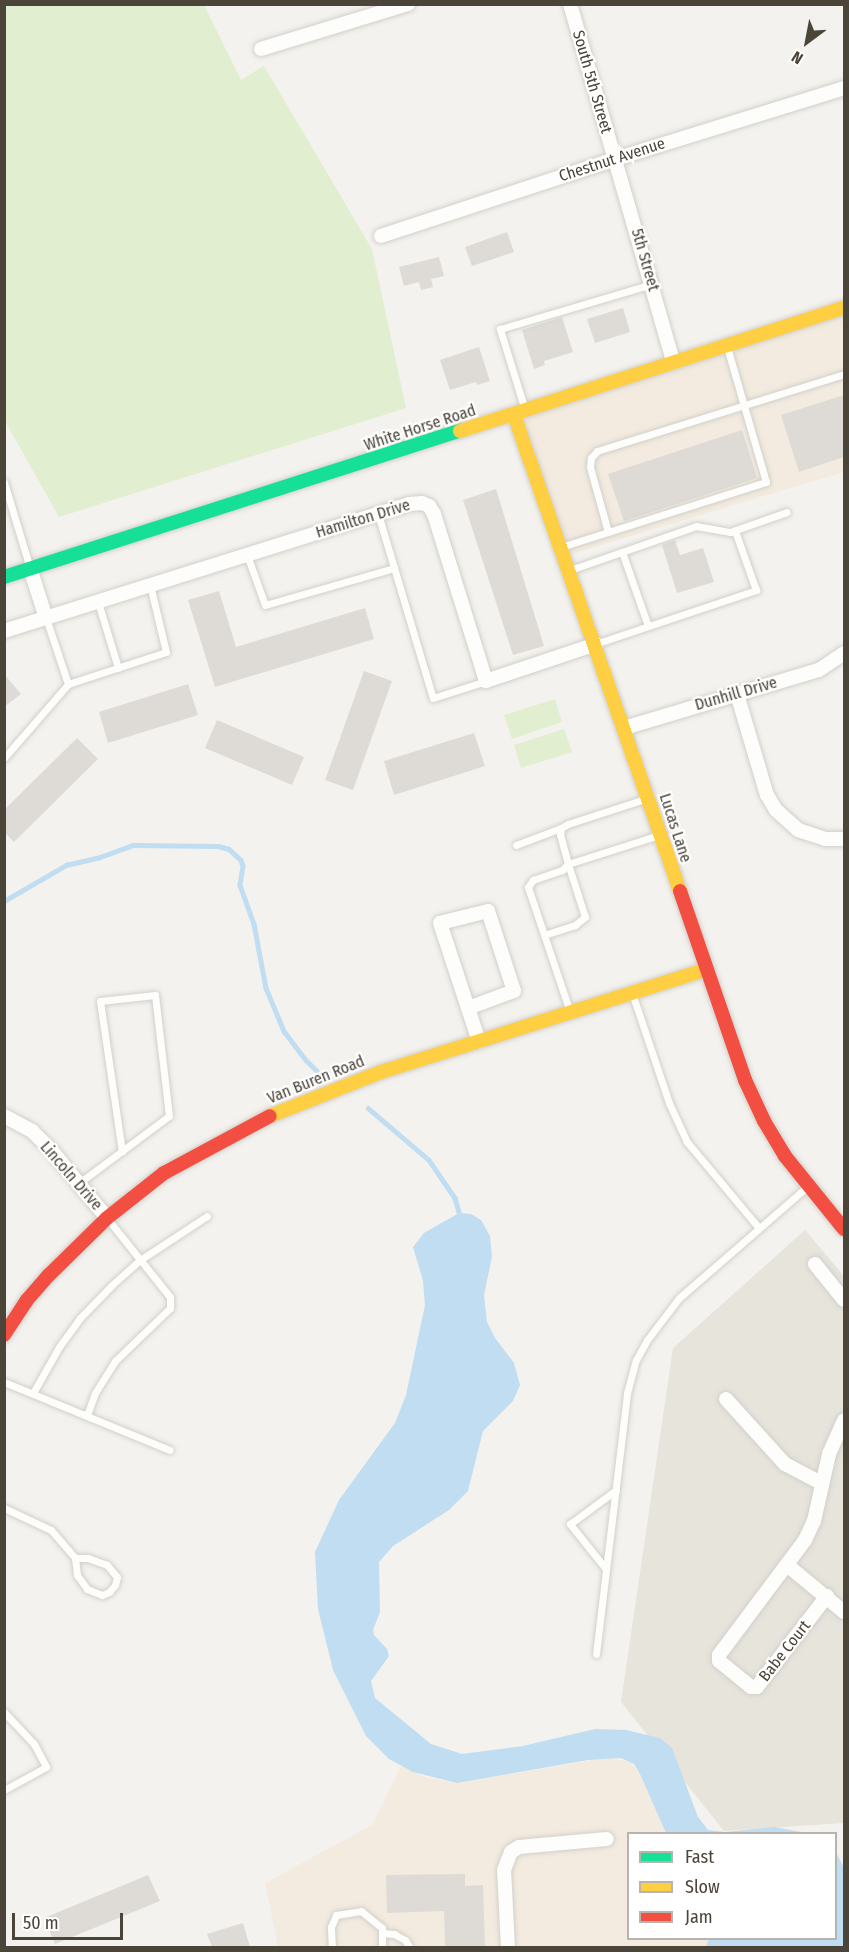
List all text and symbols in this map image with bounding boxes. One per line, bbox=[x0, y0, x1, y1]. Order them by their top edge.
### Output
north arrow bbox=[777, 12, 837, 72]
street label: South 5th Street bbox=[568, 28, 616, 136]
text: N bbox=[788, 47, 806, 68]
street label: Chestnut Avenue bbox=[557, 134, 667, 186]
street label: 5th Street bbox=[627, 227, 663, 293]
street label: White Horse Road bbox=[362, 401, 478, 455]
street label: Hamilton Drive bbox=[314, 496, 412, 542]
street label: Dunhill Drive bbox=[693, 673, 779, 715]
street label: Lucas Lane bbox=[655, 791, 695, 865]
street label: Van Buren Road bbox=[265, 1052, 367, 1108]
street label: Lincoln Drive bbox=[36, 1138, 106, 1214]
street label: Babe Court bbox=[755, 1617, 815, 1685]
legend bbox=[627, 1832, 837, 1940]
text: Fast bbox=[685, 1846, 714, 1868]
text: Slow bbox=[685, 1876, 720, 1898]
scale bar bbox=[15, 1901, 126, 1939]
text: Jam bbox=[685, 1906, 713, 1928]
text: 50 m bbox=[23, 1912, 59, 1934]

